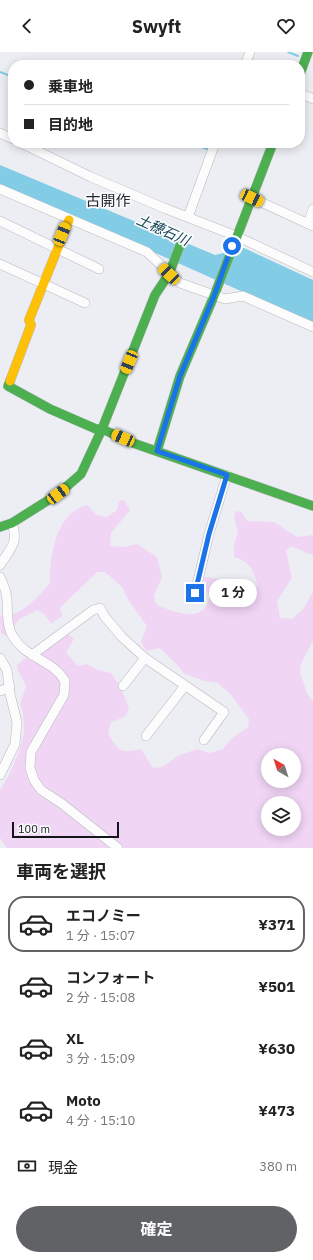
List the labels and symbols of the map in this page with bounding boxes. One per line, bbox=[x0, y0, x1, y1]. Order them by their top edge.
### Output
car bbox=[239, 187, 265, 209]
district label: 古開作 bbox=[85, 191, 131, 210]
water label: 土穂石川 bbox=[134, 210, 194, 250]
car bbox=[52, 221, 72, 247]
route start bbox=[223, 237, 241, 255]
car bbox=[156, 261, 182, 287]
car bbox=[119, 349, 139, 375]
car bbox=[110, 428, 136, 448]
car bbox=[45, 482, 71, 506]
callout: 1 分 bbox=[209, 579, 257, 607]
route end bbox=[186, 584, 204, 602]
north arrow bbox=[261, 748, 301, 788]
scale bar bbox=[12, 820, 119, 839]

